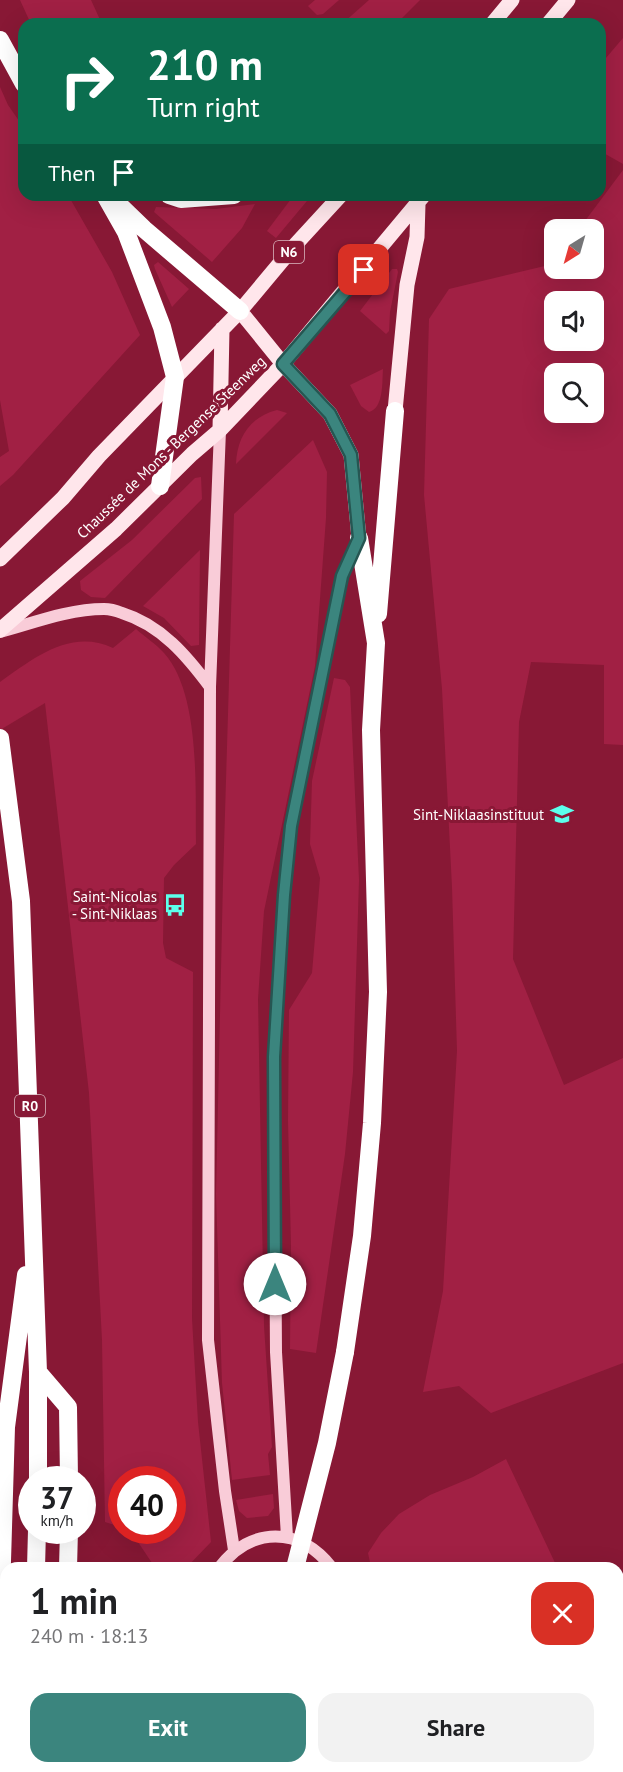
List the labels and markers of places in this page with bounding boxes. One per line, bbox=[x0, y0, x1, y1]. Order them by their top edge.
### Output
pin bbox=[338, 244, 389, 295]
school or university icon: Sint-Niklaasinstituut bbox=[549, 801, 575, 827]
place label: Sint-Niklaasinstituut bbox=[413, 805, 544, 824]
place label: Saint-Nicolas - Sint-Niklaas bbox=[72, 887, 157, 923]
bus stop icon: Saint-Nicolas - Sint-Niklaas bbox=[162, 892, 188, 918]

